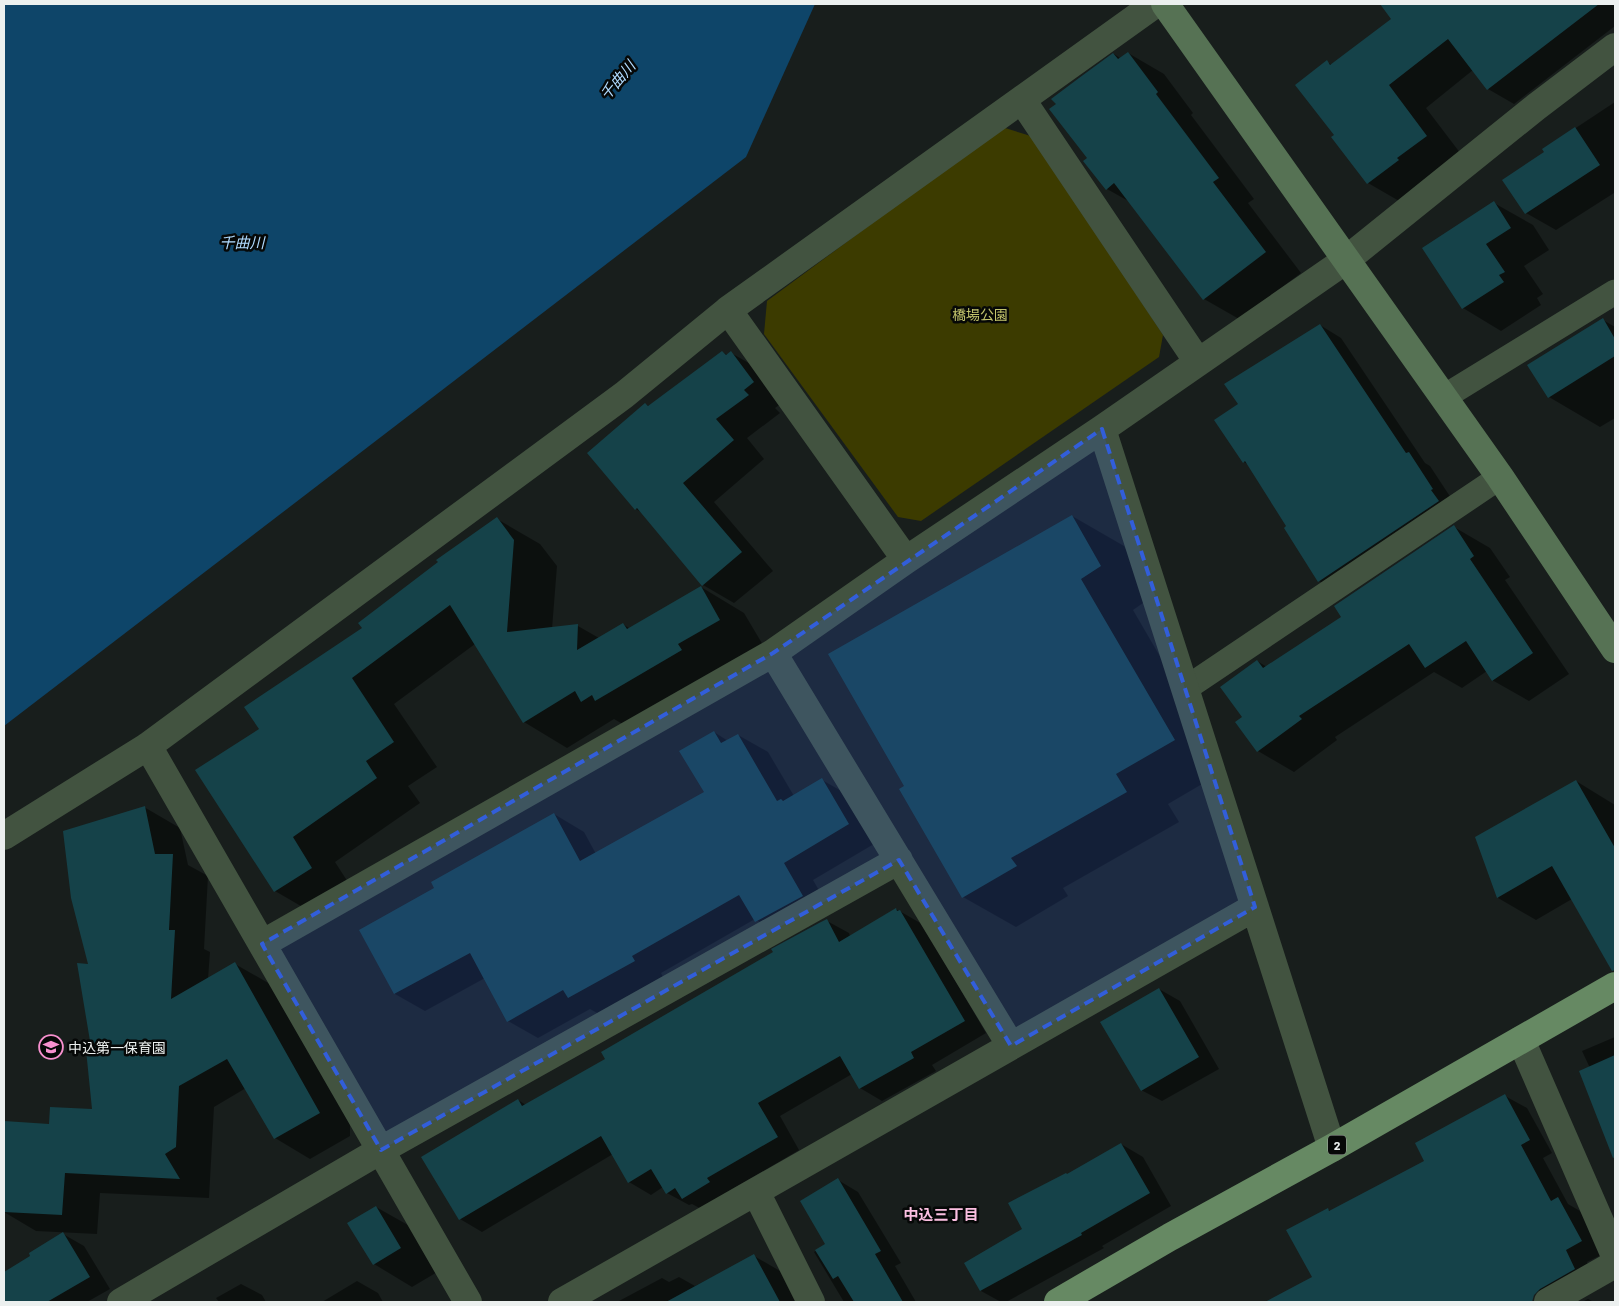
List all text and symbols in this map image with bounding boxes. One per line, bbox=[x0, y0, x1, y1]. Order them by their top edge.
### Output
water label: 千曲川 bbox=[596, 55, 640, 103]
water label: 千曲川 bbox=[219, 233, 266, 251]
park label: 橋場公園 bbox=[952, 306, 1008, 323]
school or university icon: 中込第一保育園 bbox=[38, 1034, 64, 1060]
place label: 中込第一保育園 bbox=[68, 1039, 166, 1056]
road number: 2 bbox=[1328, 1136, 1346, 1154]
district label: 中込三丁目 bbox=[903, 1205, 979, 1223]

